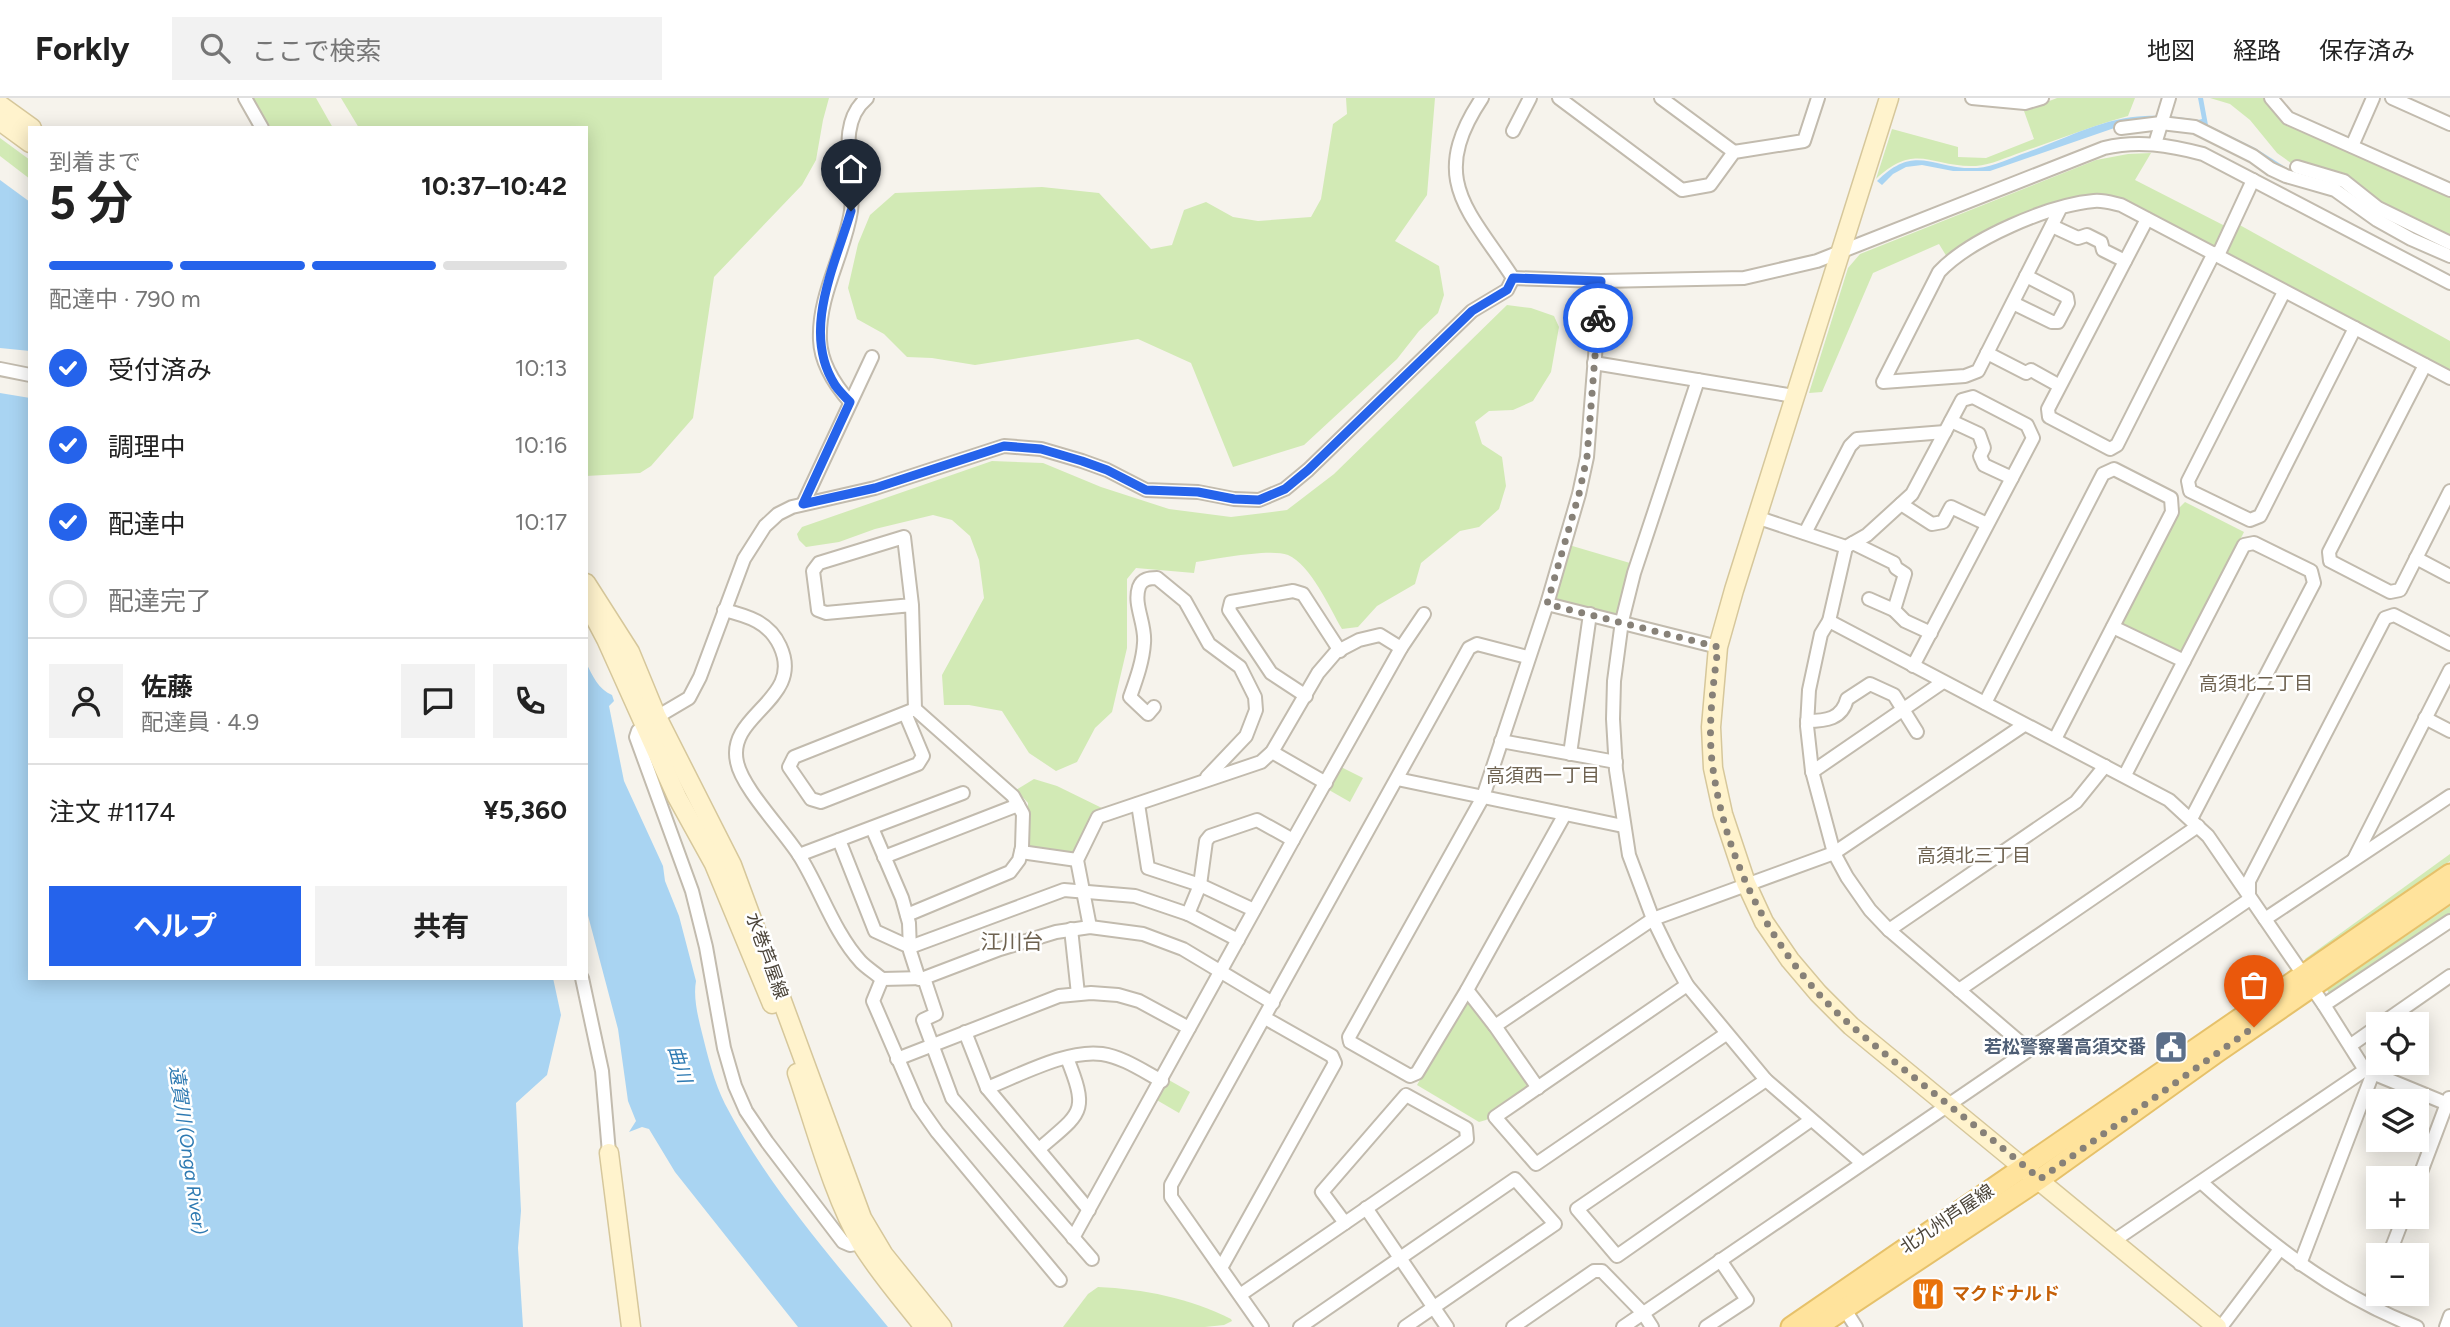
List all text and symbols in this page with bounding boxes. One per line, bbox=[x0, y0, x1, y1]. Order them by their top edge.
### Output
search box bbox=[172, 17, 662, 80]
text: Forkly bbox=[35, 29, 130, 68]
icon: search bbox=[196, 29, 234, 67]
text: ここで検索 bbox=[252, 35, 382, 67]
text: 地図 bbox=[2147, 36, 2195, 65]
text: 経路 bbox=[2233, 36, 2281, 65]
text: 保存済み bbox=[2319, 36, 2415, 65]
pin bbox=[821, 139, 881, 211]
text: 到着まで bbox=[49, 148, 141, 176]
icon: home bbox=[832, 150, 870, 188]
text: 10:37–10:42 bbox=[421, 170, 567, 202]
text: 5 分 bbox=[49, 175, 133, 231]
courier bbox=[1563, 283, 1633, 353]
text: 配達中 · 790 m bbox=[49, 285, 201, 313]
icon: bike bbox=[1579, 299, 1617, 337]
icon: check bbox=[49, 349, 87, 387]
text: 受付済み bbox=[108, 354, 212, 386]
text: 10:13 bbox=[515, 354, 567, 382]
icon: check bbox=[49, 426, 87, 464]
text: 調理中 bbox=[108, 431, 186, 463]
text: 10:16 bbox=[514, 431, 567, 459]
icon: check bbox=[49, 503, 87, 541]
text: 配達中 bbox=[108, 508, 186, 540]
text: 10:17 bbox=[515, 508, 567, 536]
text: 配達完了 bbox=[108, 585, 212, 617]
button: person bbox=[49, 664, 123, 738]
button: chat bbox=[401, 664, 475, 738]
button: phone bbox=[493, 664, 567, 738]
text: 佐藤 bbox=[141, 671, 193, 703]
district label: 高須北二丁目 bbox=[2199, 672, 2313, 695]
text: 配達員 · 4.9 bbox=[141, 708, 259, 736]
district label: 高須西一丁目 bbox=[1486, 764, 1600, 787]
text: ¥5,360 bbox=[483, 794, 567, 826]
text: 注文 #1174 bbox=[49, 796, 175, 828]
district label: 高須北三丁目 bbox=[1917, 844, 2031, 867]
button: ヘルプ bbox=[49, 886, 301, 966]
button: 共有 bbox=[315, 886, 567, 966]
street label: 水巻芦屋線 bbox=[741, 910, 793, 1002]
district label: 江川台 bbox=[981, 929, 1044, 954]
pin bbox=[2224, 955, 2284, 1027]
icon: bag bbox=[2235, 966, 2273, 1004]
map controls bbox=[2366, 1012, 2429, 1306]
button: locate bbox=[2366, 1012, 2429, 1075]
public building icon: 若松警察署高須交番 bbox=[2152, 1028, 2190, 1066]
place label: 若松警察署高須交番 bbox=[1984, 1036, 2146, 1058]
water label: 曲川 bbox=[663, 1042, 697, 1087]
water label: 遠賀川 (Onga River) bbox=[165, 1064, 211, 1236]
button: layers bbox=[2366, 1089, 2429, 1152]
button: + bbox=[2366, 1166, 2429, 1229]
street label: 北九州芦屋線 bbox=[1896, 1180, 1998, 1258]
button: − bbox=[2366, 1243, 2429, 1306]
restaurant icon: マクドナルド bbox=[1909, 1275, 1947, 1313]
place label: マクドナルド bbox=[1952, 1283, 2060, 1305]

